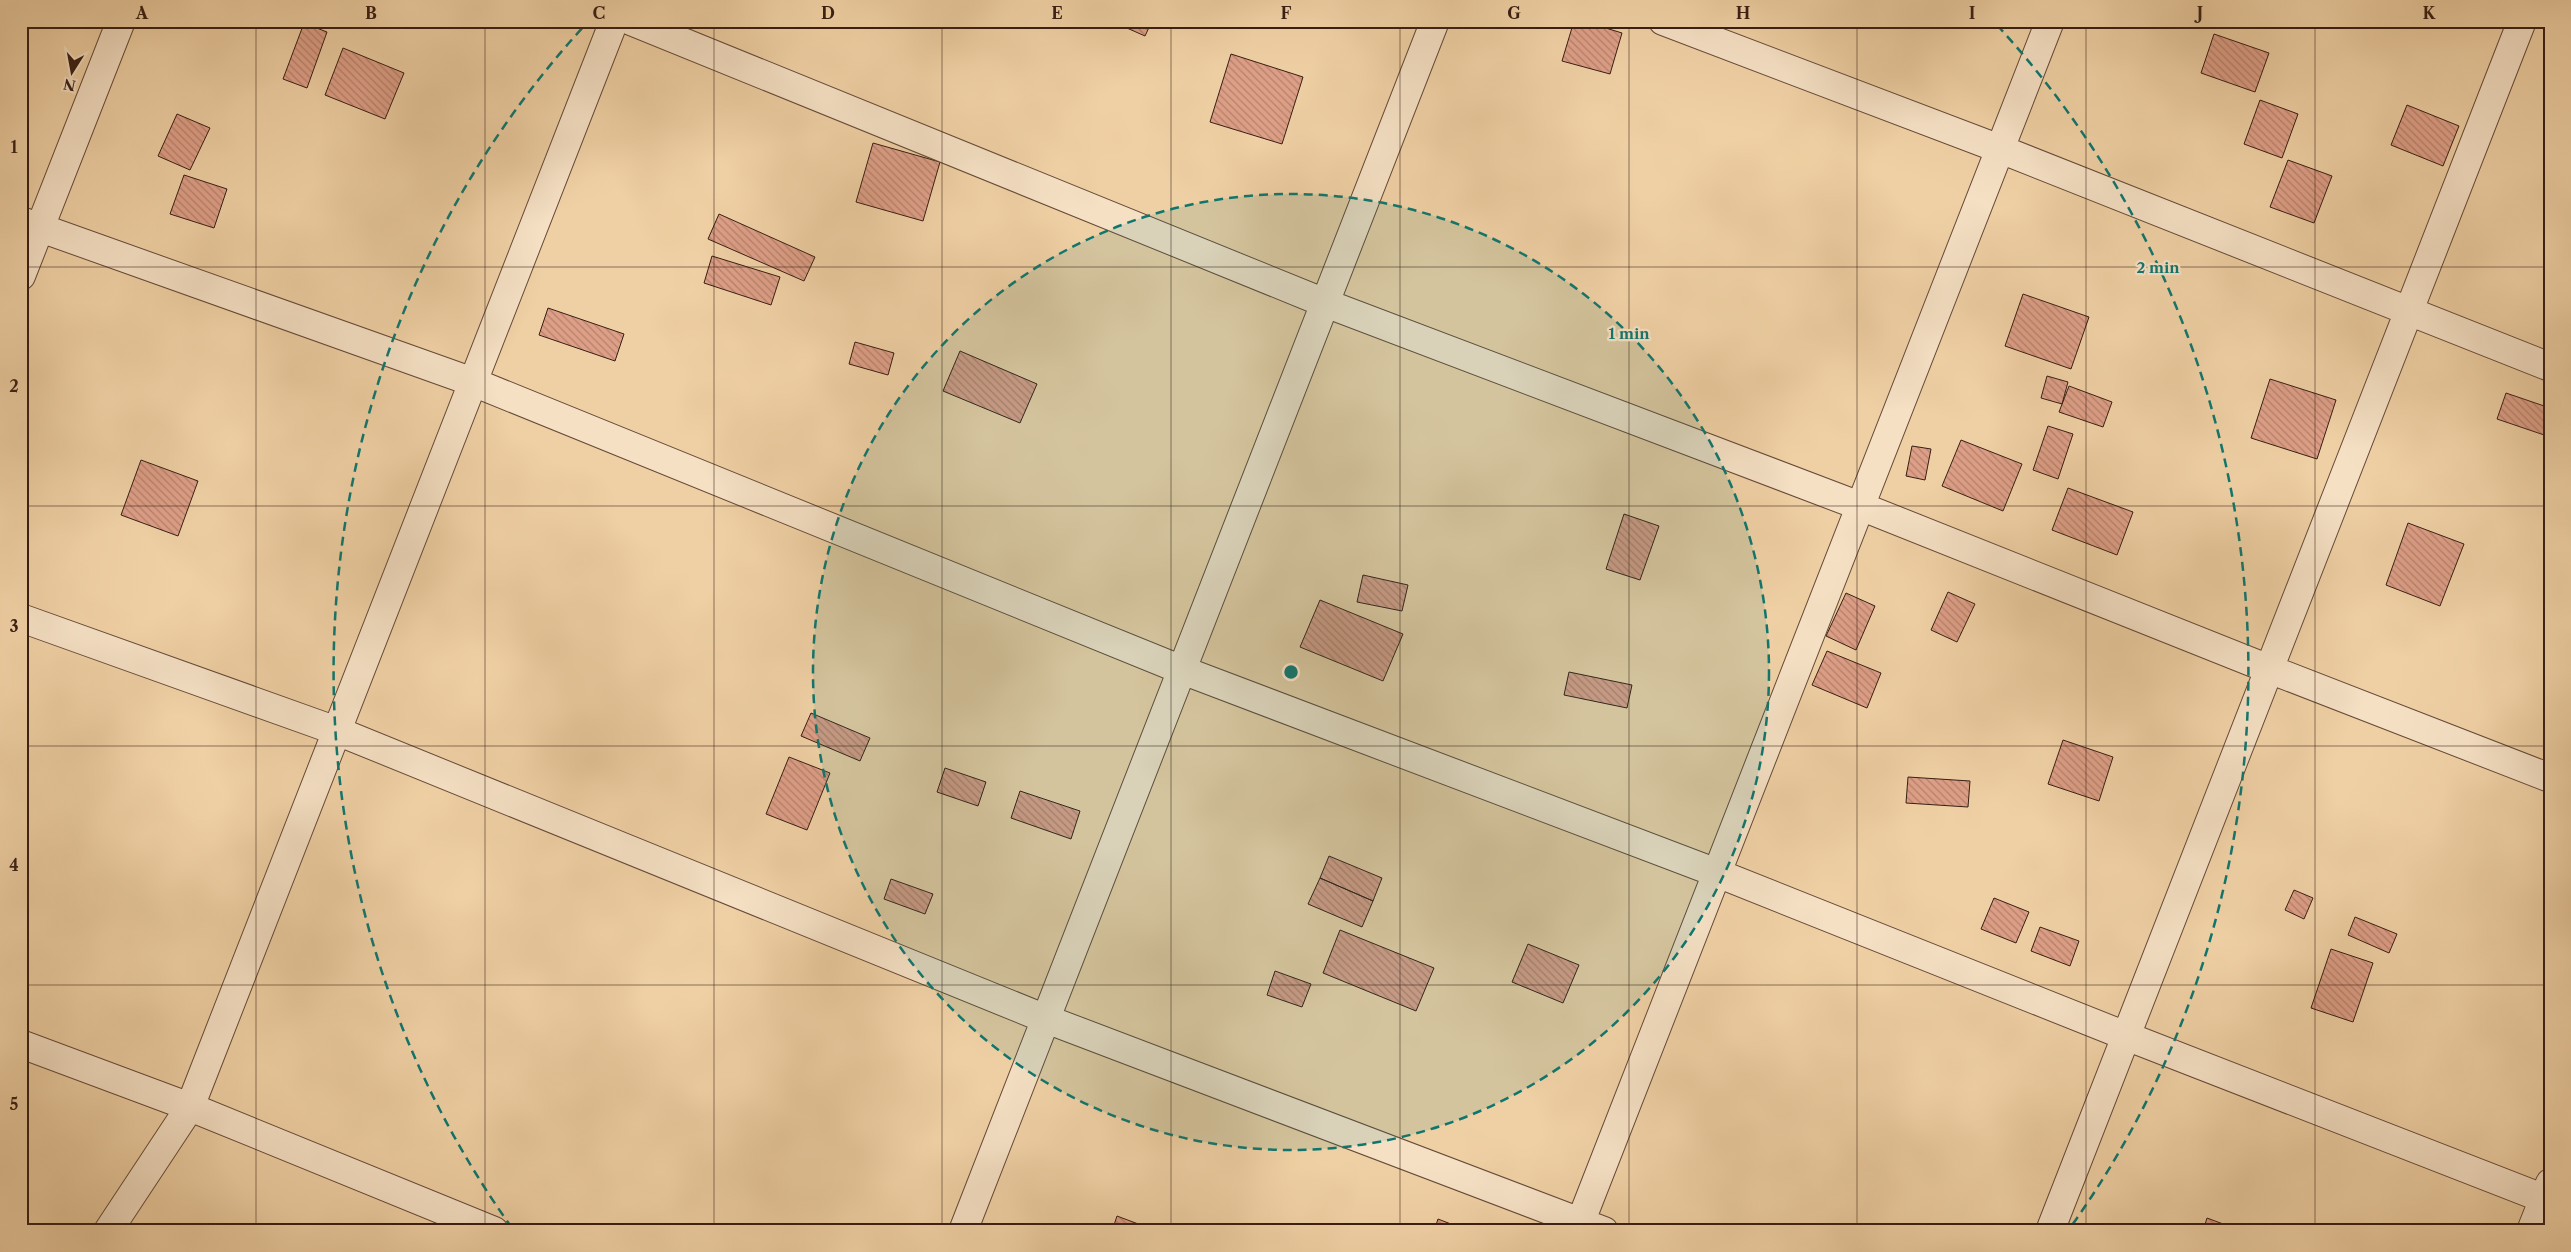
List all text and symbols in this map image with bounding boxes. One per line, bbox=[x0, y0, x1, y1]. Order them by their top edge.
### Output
text: A bbox=[135, 3, 149, 23]
text: B bbox=[365, 3, 377, 23]
text: C bbox=[593, 3, 605, 23]
text: D bbox=[821, 3, 835, 23]
text: E bbox=[1051, 3, 1063, 23]
text: F bbox=[1281, 3, 1292, 23]
text: G bbox=[1507, 3, 1521, 23]
text: H bbox=[1736, 3, 1750, 23]
text: I bbox=[1969, 3, 1976, 23]
text: J bbox=[2194, 3, 2203, 23]
text: K bbox=[2423, 3, 2437, 23]
north arrow bbox=[48, 48, 98, 98]
text: N bbox=[62, 75, 77, 95]
text: 1 bbox=[10, 137, 18, 157]
text: 2 min bbox=[2136, 258, 2180, 277]
text: 1 min bbox=[1608, 324, 1650, 343]
text: 2 bbox=[9, 376, 19, 396]
text: 3 bbox=[9, 616, 19, 636]
centre of rings bbox=[1282, 663, 1300, 681]
text: 4 bbox=[9, 855, 19, 875]
text: 5 bbox=[10, 1094, 19, 1114]

